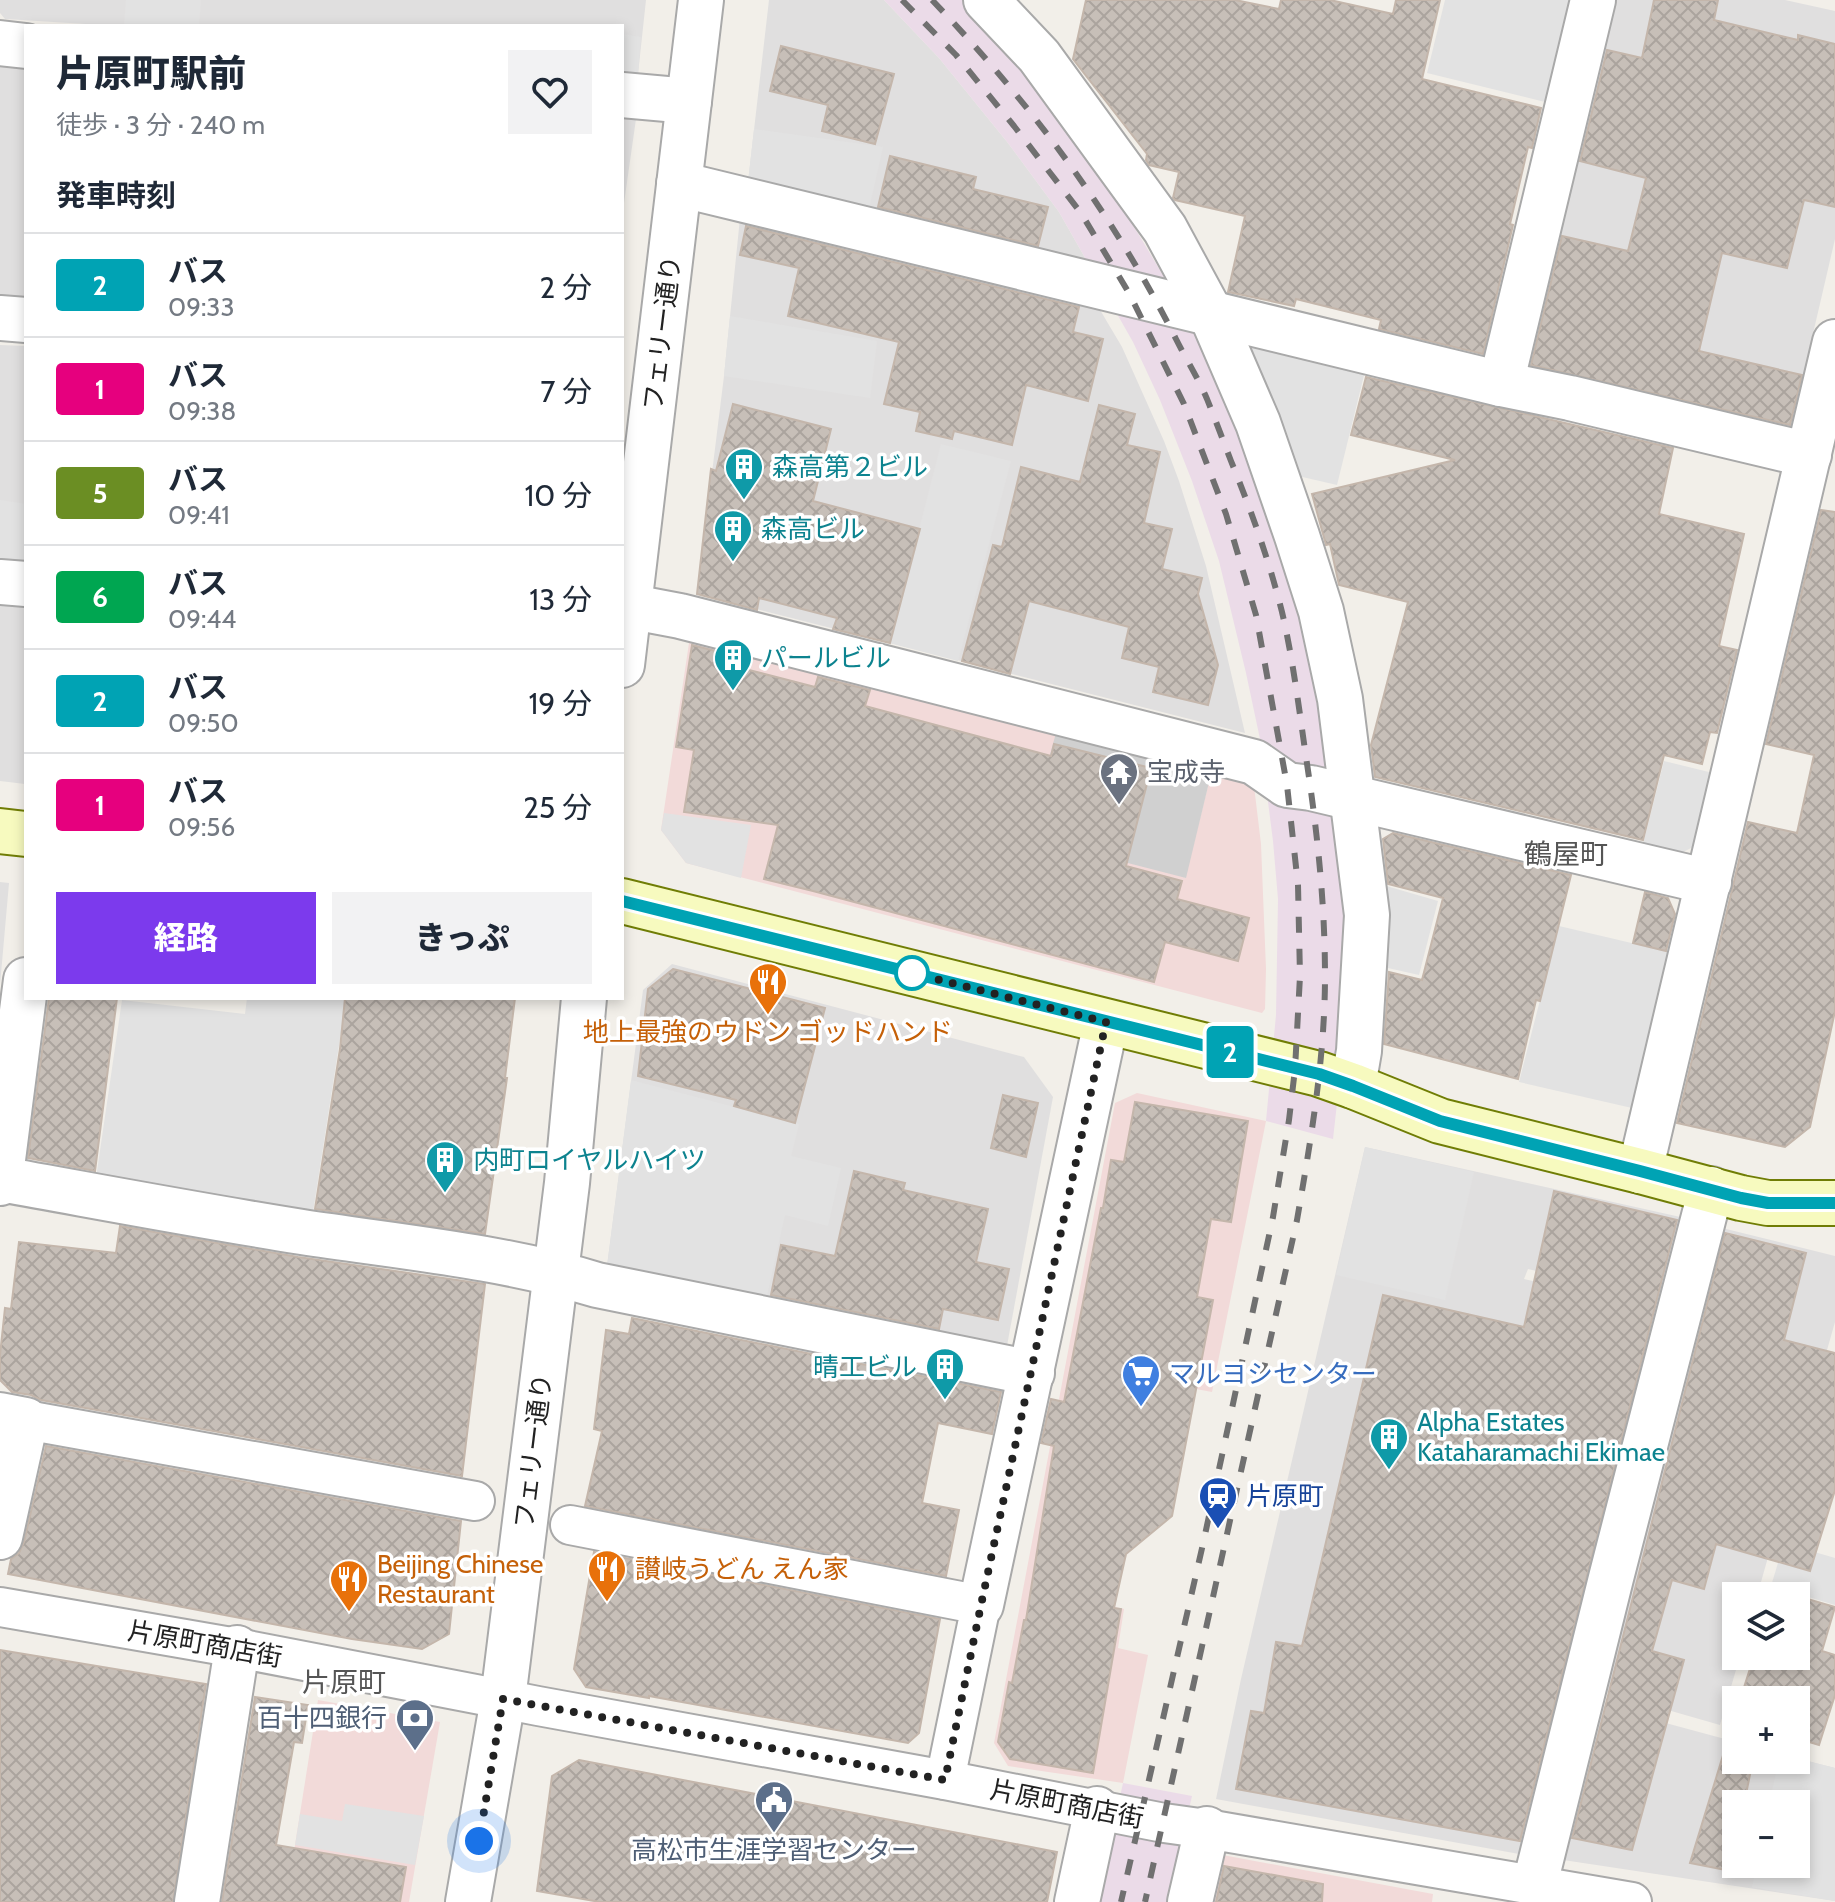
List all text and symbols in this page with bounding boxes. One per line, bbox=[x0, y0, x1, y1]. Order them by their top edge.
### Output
text: 片原町駅前 bbox=[56, 50, 246, 97]
button: heart bbox=[508, 50, 592, 134]
text: 徒歩 · 3 分 · 240 m bbox=[56, 109, 265, 141]
text: 発車時刻 bbox=[56, 177, 176, 214]
text: バス bbox=[168, 253, 228, 290]
street label: フェリー通り bbox=[637, 254, 687, 412]
text: 2 bbox=[93, 268, 107, 302]
text: 2 分 bbox=[540, 269, 592, 306]
text: 09:33 bbox=[168, 291, 234, 323]
text: バス bbox=[168, 357, 228, 394]
text: 1 bbox=[95, 372, 105, 406]
text: 7 分 bbox=[540, 373, 592, 410]
text: 09:38 bbox=[168, 395, 236, 427]
building icon: 森高第２ビル bbox=[723, 446, 765, 501]
place label: 森高第２ビル bbox=[772, 451, 928, 483]
text: バス bbox=[168, 461, 228, 498]
text: 5 bbox=[92, 476, 108, 510]
text: 10 分 bbox=[525, 477, 592, 514]
text: 09:41 bbox=[168, 499, 230, 531]
building icon: 森高ビル bbox=[712, 508, 754, 563]
place label: 森高ビル bbox=[761, 513, 865, 545]
text: バス bbox=[168, 565, 228, 602]
text: 6 bbox=[92, 580, 108, 614]
text: 13 分 bbox=[529, 581, 592, 618]
text: 09:44 bbox=[168, 603, 236, 635]
building icon: パールビル bbox=[712, 637, 754, 692]
place label: パールビル bbox=[761, 642, 891, 674]
text: バス bbox=[168, 669, 228, 706]
text: 2 bbox=[93, 684, 107, 718]
text: 19 分 bbox=[528, 685, 592, 722]
text: 09:50 bbox=[168, 707, 239, 739]
temple icon: 宝成寺 bbox=[1098, 751, 1140, 806]
place label: 宝成寺 bbox=[1147, 756, 1225, 788]
text: バス bbox=[168, 773, 228, 810]
text: 1 bbox=[95, 788, 105, 822]
text: 25 分 bbox=[523, 789, 592, 826]
text: 09:56 bbox=[168, 811, 235, 843]
district label: 鶴屋町 bbox=[1524, 837, 1608, 871]
button: 経路 bbox=[56, 892, 316, 984]
button: きっぷ bbox=[332, 892, 592, 984]
unlabelled marker bbox=[895, 956, 929, 990]
restaurant icon: 地上最強のウドン ゴッドハンド bbox=[747, 961, 789, 1016]
place label: 地上最強のウドン ゴッドハンド bbox=[583, 1016, 953, 1048]
line badge: 2 bbox=[1204, 1026, 1256, 1078]
text: 2 bbox=[1223, 1035, 1237, 1069]
building icon: 内町ロイヤルハイツ bbox=[424, 1139, 466, 1194]
place label: 内町ロイヤルハイツ bbox=[473, 1144, 706, 1176]
building icon: 晴工ビル bbox=[924, 1346, 966, 1401]
place label: 晴工ビル bbox=[813, 1351, 917, 1383]
supermarket icon: マルヨシセンター bbox=[1120, 1353, 1162, 1408]
place label: マルヨシセンター bbox=[1169, 1358, 1377, 1390]
street label: フェリー通り bbox=[508, 1372, 558, 1530]
place label: Alpha Estates Kataharamachi Ekimae bbox=[1417, 1406, 1665, 1468]
building icon: Alpha Estates Kataharamachi Ekimae bbox=[1368, 1416, 1410, 1471]
station icon: 片原町 bbox=[1197, 1475, 1239, 1530]
place label: 片原町 bbox=[1246, 1480, 1324, 1512]
place label: Beijing Chinese Restaurant bbox=[377, 1548, 543, 1610]
restaurant icon: 讃岐うどん えん家 bbox=[586, 1548, 628, 1603]
place label: 讃岐うどん えん家 bbox=[635, 1553, 849, 1585]
restaurant icon: Beijing Chinese Restaurant bbox=[328, 1558, 370, 1613]
map controls bbox=[1722, 1582, 1810, 1878]
button: layers bbox=[1722, 1582, 1810, 1670]
street label: 片原町商店街 bbox=[125, 1615, 285, 1673]
district label: 片原町 bbox=[302, 1665, 386, 1699]
button: + bbox=[1722, 1686, 1810, 1774]
bank icon: 百十四銀行 bbox=[394, 1697, 436, 1752]
place label: 百十四銀行 bbox=[257, 1702, 387, 1734]
street label: 片原町商店街 bbox=[987, 1773, 1147, 1835]
public building icon: 高松市生涯学習センター bbox=[753, 1779, 795, 1834]
button: − bbox=[1722, 1790, 1810, 1878]
your location bbox=[459, 1821, 499, 1861]
place label: 高松市生涯学習センター bbox=[631, 1834, 917, 1866]

